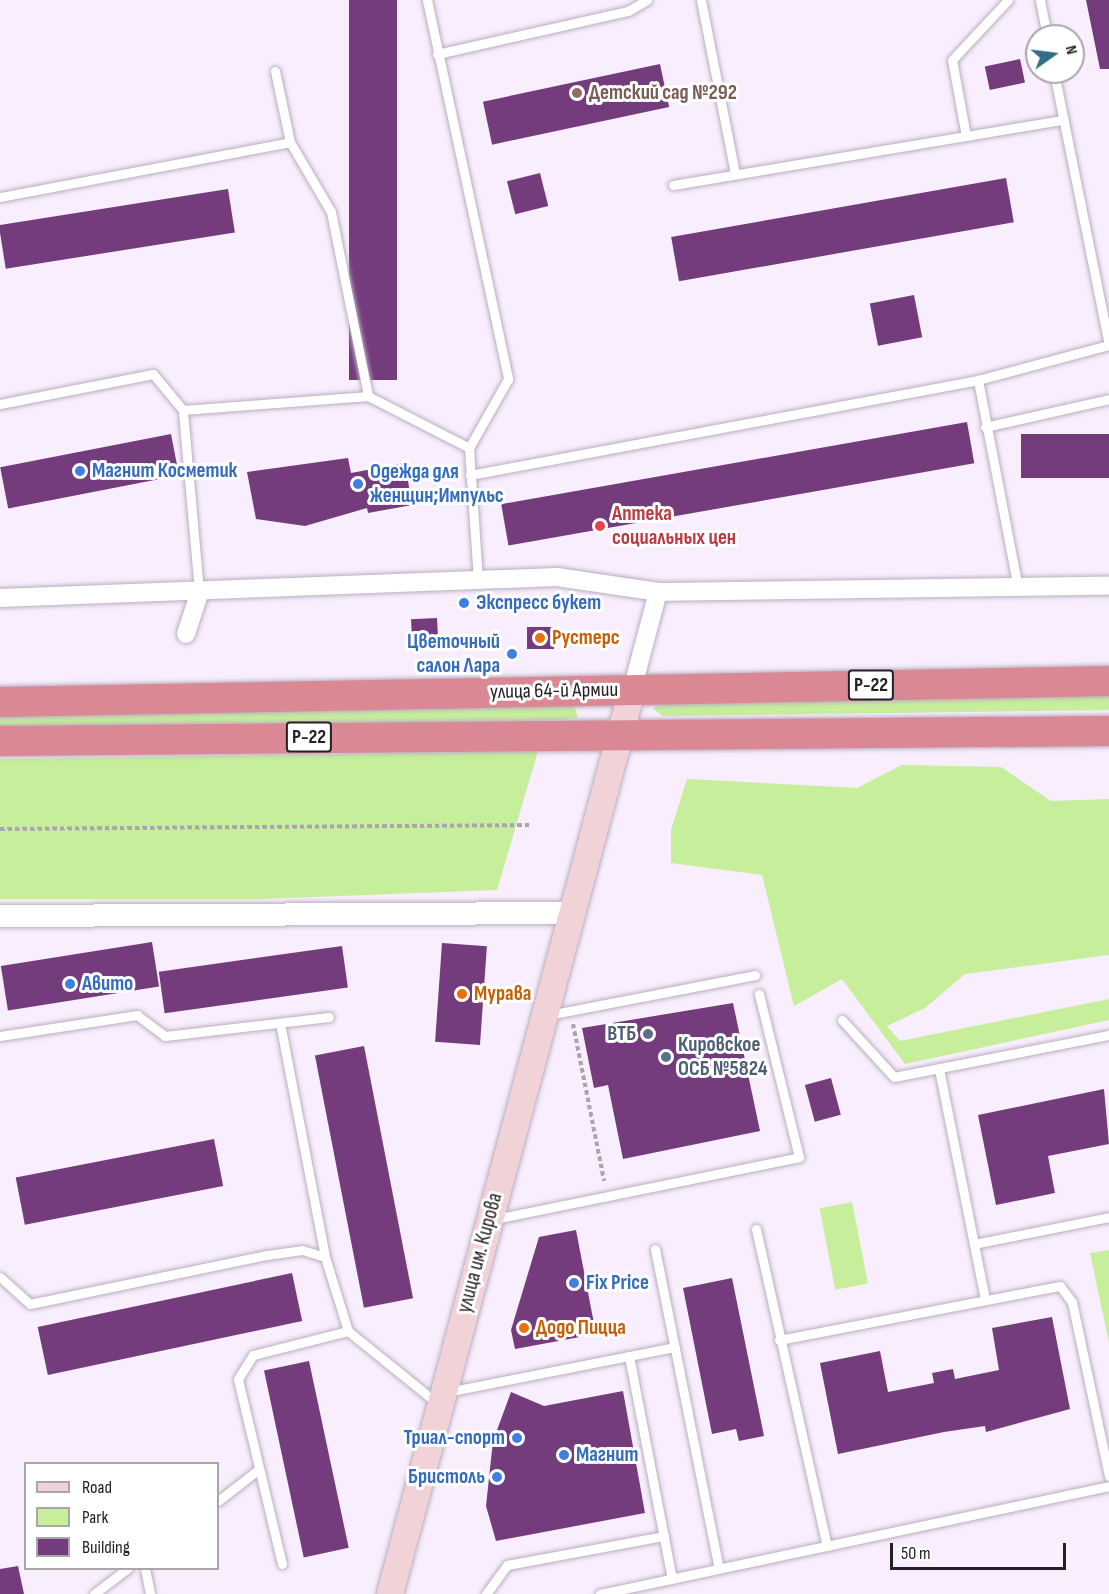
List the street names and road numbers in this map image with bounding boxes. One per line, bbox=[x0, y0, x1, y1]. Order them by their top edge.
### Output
road number: Р-22 bbox=[847, 668, 895, 702]
street label: улица 64-й Армии bbox=[490, 677, 618, 705]
road number: Р-22 bbox=[285, 720, 333, 754]
street label: улица им. Кирова bbox=[452, 1190, 508, 1316]

